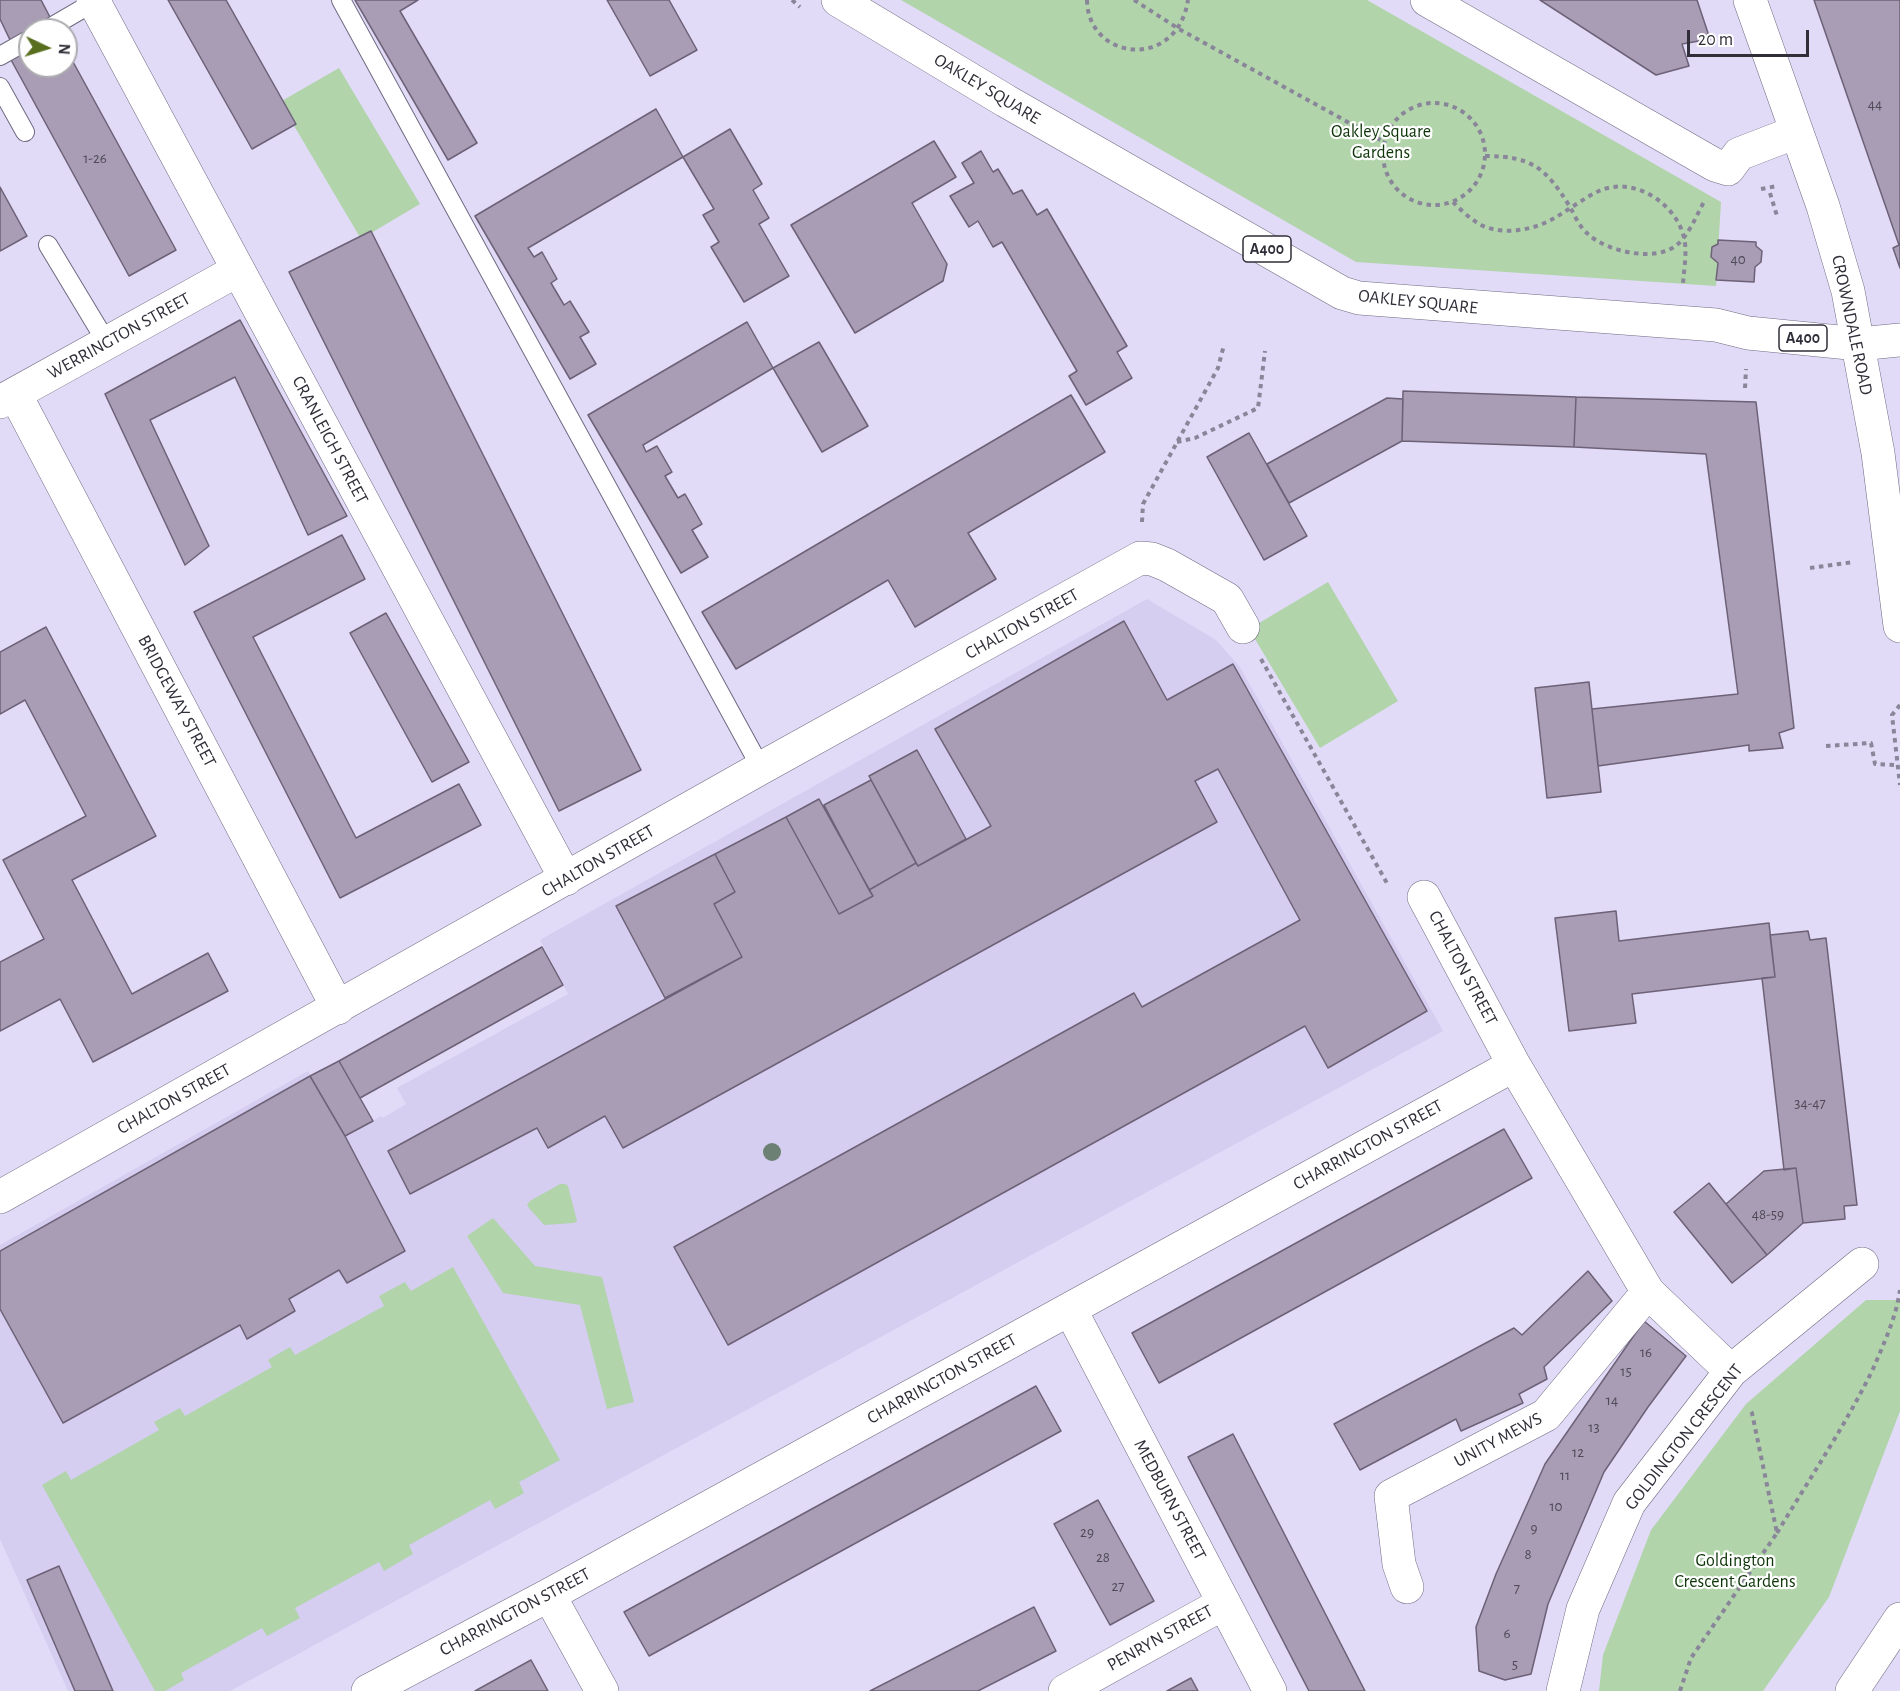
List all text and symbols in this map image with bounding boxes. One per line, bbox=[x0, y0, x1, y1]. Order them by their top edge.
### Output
north arrow bbox=[18, 18, 78, 78]
scale bar bbox=[1690, 18, 1812, 56]
text: 20 m bbox=[1698, 31, 1733, 49]
text: N bbox=[56, 43, 72, 55]
street label: OAKLEY SQUARE bbox=[930, 49, 1044, 129]
house number: 44 bbox=[1868, 95, 1882, 113]
park label: Oakley Square Gardens bbox=[1331, 121, 1431, 164]
house number: 1-26 bbox=[83, 149, 107, 167]
road number: A400 bbox=[1243, 236, 1291, 262]
house number: 40 bbox=[1730, 250, 1746, 268]
street label: CROWNDALE ROAD bbox=[1827, 253, 1877, 397]
street label: OAKLEY SQUARE bbox=[1357, 285, 1479, 319]
street label: WERRINGTON STREET bbox=[44, 288, 194, 384]
road number: A400 bbox=[1779, 325, 1827, 351]
street label: CRANLEIGH STREET bbox=[287, 372, 373, 508]
street label: CHALTON STREET bbox=[961, 584, 1083, 664]
street label: BRIDGEWAY STREET bbox=[133, 631, 221, 771]
street label: CHALTON STREET bbox=[538, 820, 658, 902]
street label: CHALTON STREET bbox=[1424, 907, 1502, 1029]
street label: CHALTON STREET bbox=[113, 1059, 235, 1139]
house number: 34-47 bbox=[1794, 1094, 1826, 1112]
street label: CHARRINGTON STREET bbox=[1289, 1095, 1447, 1195]
house number: 48-59 bbox=[1752, 1205, 1784, 1223]
street label: CHARRINGTON STREET bbox=[863, 1329, 1021, 1429]
house number: 16 bbox=[1640, 1343, 1652, 1361]
street label: GOLDINGTON CRESCENT bbox=[1620, 1360, 1748, 1514]
house number: 15 bbox=[1620, 1362, 1632, 1380]
house number: 14 bbox=[1606, 1391, 1618, 1409]
street label: UNITY MEWS bbox=[1450, 1408, 1546, 1472]
house number: 13 bbox=[1588, 1418, 1600, 1436]
street label: MEDBURN STREET bbox=[1129, 1436, 1211, 1564]
house number: 12 bbox=[1572, 1443, 1584, 1461]
house number: 11 bbox=[1560, 1466, 1570, 1484]
house number: 10 bbox=[1549, 1497, 1563, 1515]
house number: 9 bbox=[1530, 1519, 1538, 1537]
house number: 29 bbox=[1080, 1523, 1094, 1541]
house number: 8 bbox=[1524, 1545, 1532, 1563]
house number: 28 bbox=[1096, 1548, 1110, 1566]
park label: Goldington Crescent Gardens bbox=[1674, 1550, 1796, 1592]
street label: CHARRINGTON STREET bbox=[436, 1563, 594, 1661]
house number: 27 bbox=[1111, 1577, 1125, 1595]
house number: 7 bbox=[1514, 1579, 1520, 1597]
street label: PENRYN STREET bbox=[1103, 1600, 1217, 1676]
house number: 6 bbox=[1503, 1624, 1511, 1642]
house number: 5 bbox=[1512, 1655, 1518, 1673]

